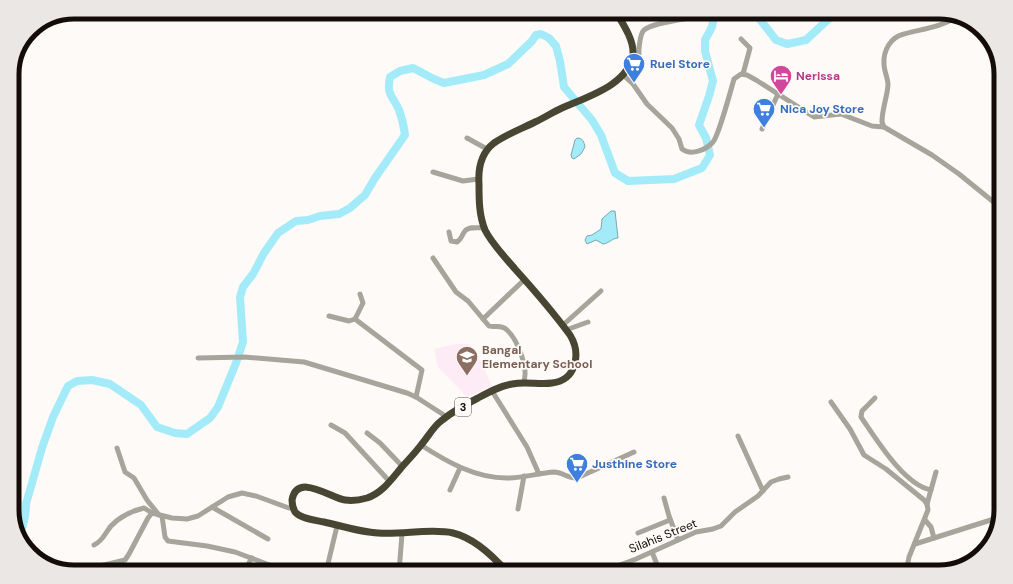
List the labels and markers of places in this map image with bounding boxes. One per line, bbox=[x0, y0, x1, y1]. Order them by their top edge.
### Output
supermarket icon: Ruel Store bbox=[621, 51, 647, 84]
place label: Ruel Store bbox=[650, 56, 710, 72]
hotel icon: Nerissa bbox=[768, 63, 794, 96]
place label: Nerissa bbox=[796, 68, 840, 84]
supermarket icon: Nica Joy Store bbox=[751, 96, 777, 129]
place label: Nica Joy Store bbox=[780, 101, 864, 117]
place label: Bangal Elementary School bbox=[482, 342, 592, 372]
school or university icon: Bangal Elementary School bbox=[454, 344, 480, 377]
supermarket icon: Justhine Store bbox=[564, 451, 590, 484]
place label: Justhine Store bbox=[592, 456, 677, 472]

